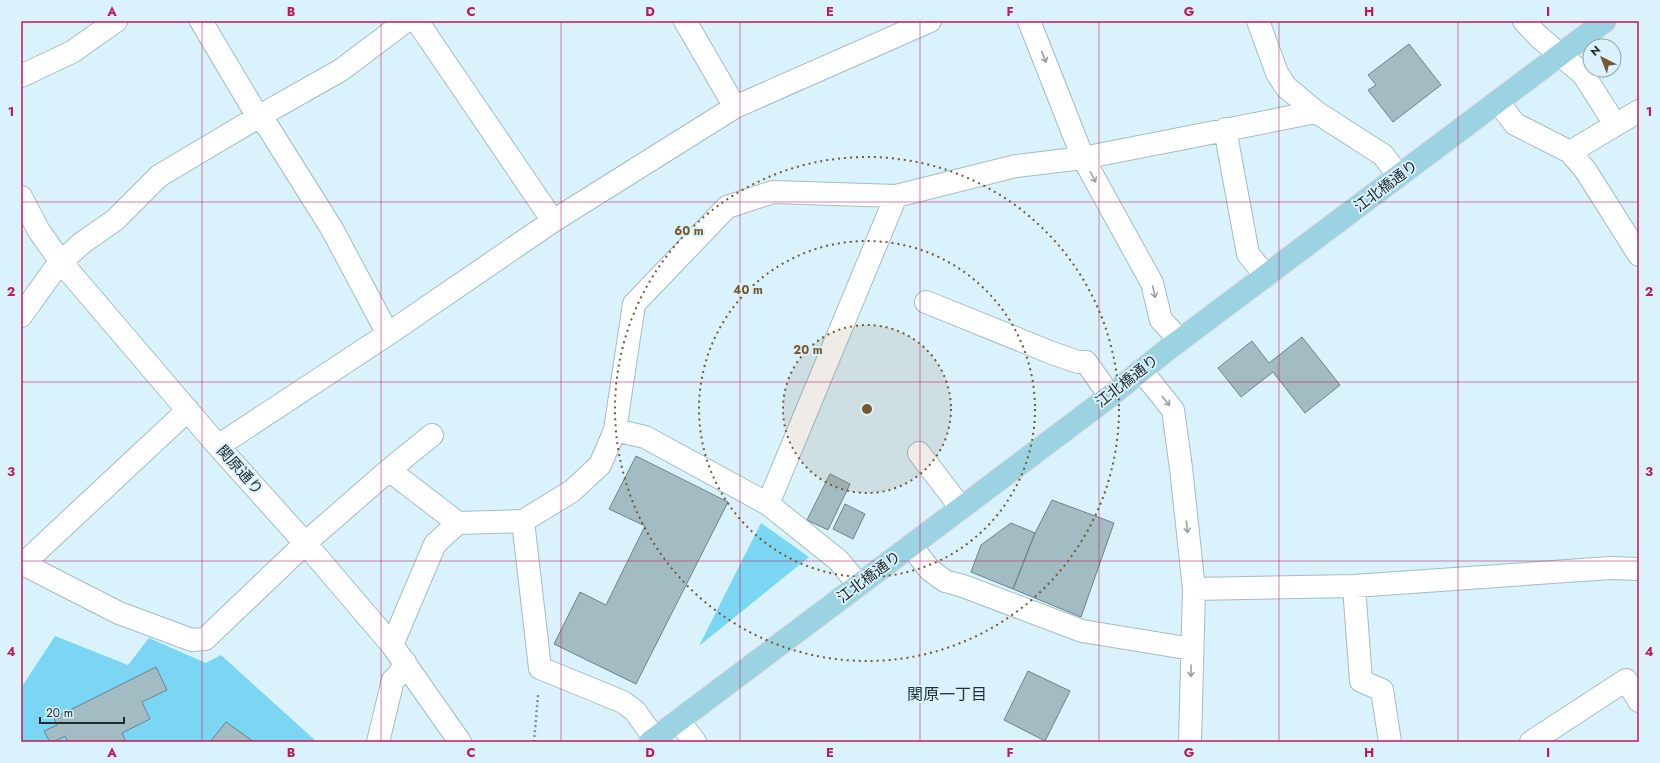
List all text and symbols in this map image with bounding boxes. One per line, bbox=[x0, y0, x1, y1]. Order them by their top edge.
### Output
text: A bbox=[106, 2, 117, 21]
text: B bbox=[287, 2, 296, 21]
text: C bbox=[466, 2, 476, 21]
text: D bbox=[645, 2, 655, 21]
text: E bbox=[826, 2, 834, 21]
text: F bbox=[1006, 2, 1014, 21]
text: G bbox=[1184, 2, 1195, 21]
text: H bbox=[1364, 2, 1374, 21]
text: I bbox=[1546, 2, 1550, 21]
north arrow bbox=[1582, 38, 1622, 78]
text: N bbox=[1587, 42, 1604, 59]
one-way arrow bbox=[1041, 51, 1048, 63]
text: 1 bbox=[8, 102, 14, 121]
text: 1 bbox=[1646, 102, 1652, 121]
street label: 江北橋通り bbox=[1349, 155, 1423, 217]
one-way arrow bbox=[1090, 171, 1098, 183]
text: 60 m bbox=[674, 222, 704, 240]
text: 40 m bbox=[733, 281, 763, 299]
text: 2 bbox=[7, 282, 15, 301]
text: 2 bbox=[1645, 282, 1653, 301]
one-way arrow bbox=[1151, 285, 1159, 298]
text: 20 m bbox=[793, 341, 823, 359]
street label: 江北橋通り bbox=[1091, 349, 1163, 413]
one-way arrow bbox=[1161, 396, 1170, 406]
centre of rings bbox=[860, 402, 874, 416]
street label: 関原通り bbox=[212, 440, 268, 500]
text: 3 bbox=[7, 462, 15, 481]
text: 3 bbox=[1645, 462, 1653, 481]
one-way arrow bbox=[1184, 520, 1191, 533]
street label: 江北橋通り bbox=[832, 546, 906, 608]
text: 4 bbox=[6, 642, 16, 661]
text: 4 bbox=[1644, 642, 1654, 661]
one-way arrow bbox=[1188, 664, 1195, 677]
district label: 関原一丁目 bbox=[907, 683, 987, 706]
scale bar bbox=[40, 699, 124, 725]
text: 20 m bbox=[46, 704, 73, 722]
text: A bbox=[106, 743, 117, 762]
text: B bbox=[287, 743, 296, 762]
text: C bbox=[466, 743, 476, 762]
text: D bbox=[645, 743, 655, 762]
text: E bbox=[826, 743, 834, 762]
text: F bbox=[1006, 743, 1014, 762]
text: G bbox=[1184, 743, 1195, 762]
text: H bbox=[1364, 743, 1374, 762]
text: I bbox=[1546, 743, 1550, 762]

